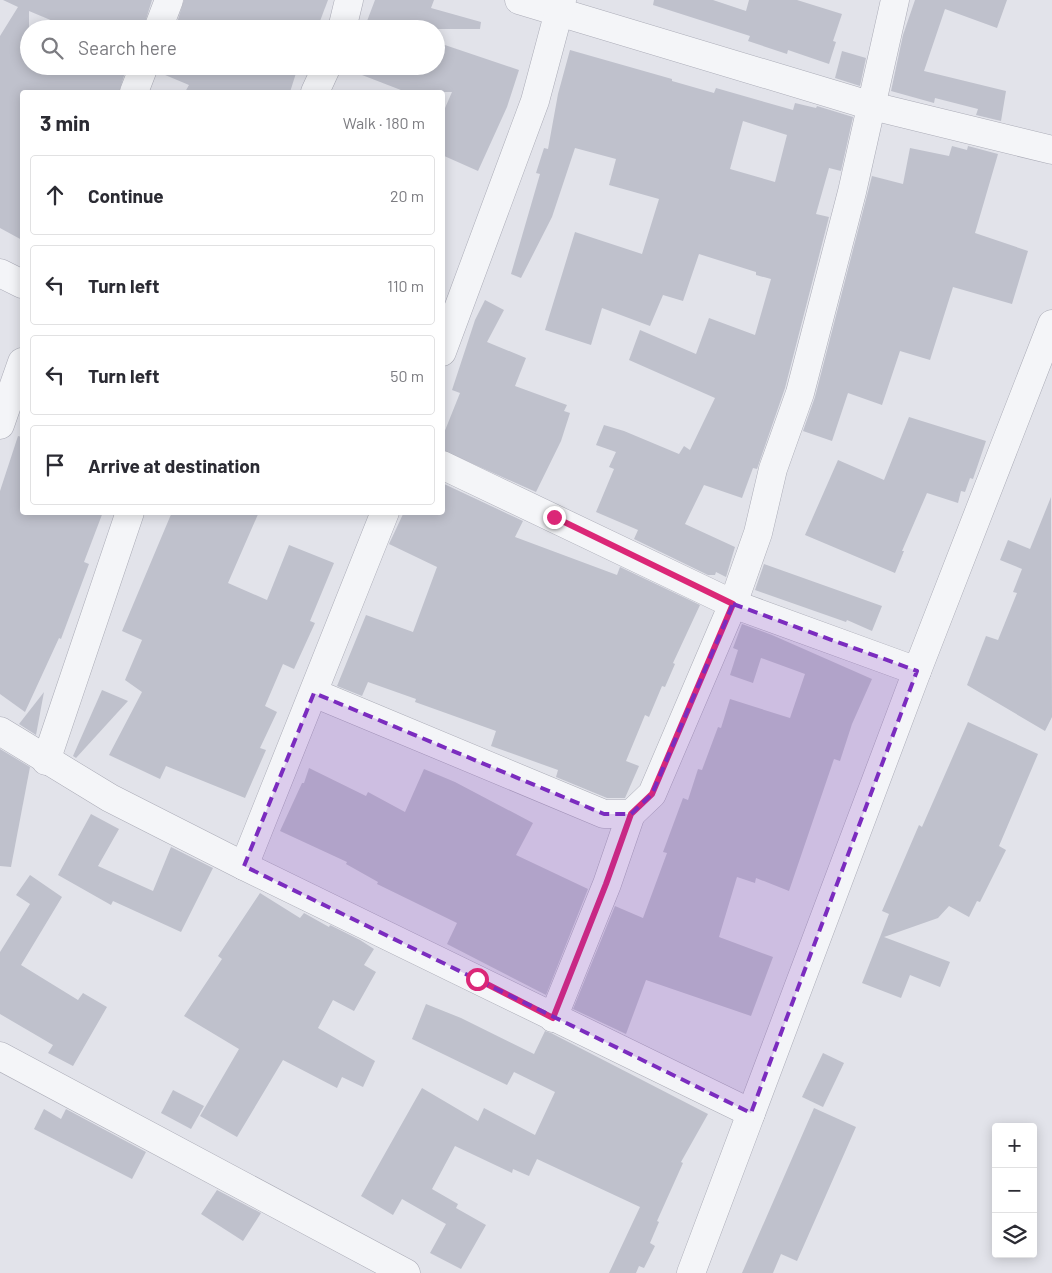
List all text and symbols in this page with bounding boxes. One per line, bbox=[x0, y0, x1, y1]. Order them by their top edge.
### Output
search box bbox=[20, 20, 445, 75]
icon: search bbox=[38, 34, 66, 62]
text: Search here bbox=[78, 36, 177, 59]
text: 3 min bbox=[40, 110, 90, 135]
text: Walk · 180 m bbox=[343, 113, 425, 132]
icon: ahead bbox=[41, 181, 69, 209]
text: Continue bbox=[88, 184, 164, 207]
text: 20 m bbox=[390, 186, 424, 205]
icon: left bbox=[41, 271, 69, 299]
text: Turn left bbox=[88, 274, 159, 297]
text: 110 m bbox=[387, 276, 424, 295]
icon: left bbox=[41, 361, 69, 389]
text: Turn left bbox=[88, 364, 159, 387]
text: 50 m bbox=[390, 366, 424, 385]
icon: arrive bbox=[41, 451, 69, 479]
text: Arrive at destination bbox=[88, 454, 260, 477]
route end bbox=[543, 506, 566, 529]
route start bbox=[466, 968, 489, 991]
map controls bbox=[992, 1123, 1037, 1258]
button: + bbox=[992, 1123, 1037, 1168]
button: − bbox=[992, 1168, 1037, 1213]
button: layers bbox=[992, 1213, 1037, 1258]

